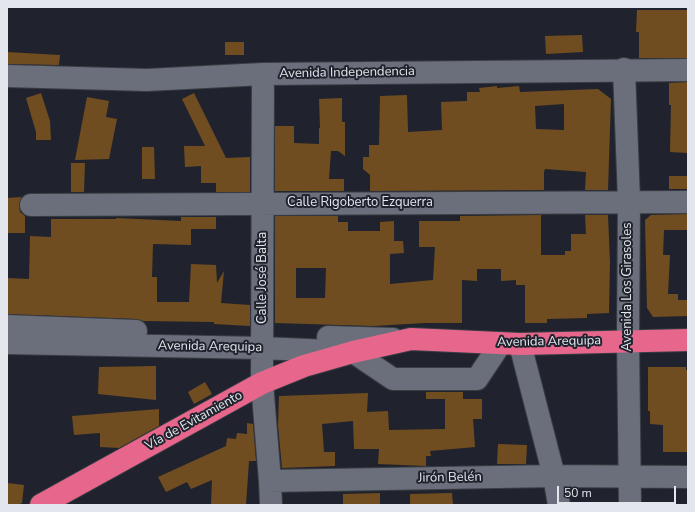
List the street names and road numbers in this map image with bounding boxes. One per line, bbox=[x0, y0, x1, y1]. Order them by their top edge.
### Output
street label: Avenida Independencia bbox=[279, 64, 415, 82]
street label: Calle Rigoberto Ezquerra bbox=[287, 195, 433, 211]
street label: Avenida Los Girasoles bbox=[620, 222, 636, 352]
street label: Calle José Balta bbox=[255, 232, 271, 324]
street label: Avenida Arequipa bbox=[497, 333, 601, 351]
street label: Avenida Arequipa bbox=[158, 338, 262, 356]
street label: Vía de Evitamiento bbox=[143, 388, 245, 454]
street label: Jirón Belén bbox=[418, 470, 482, 486]

